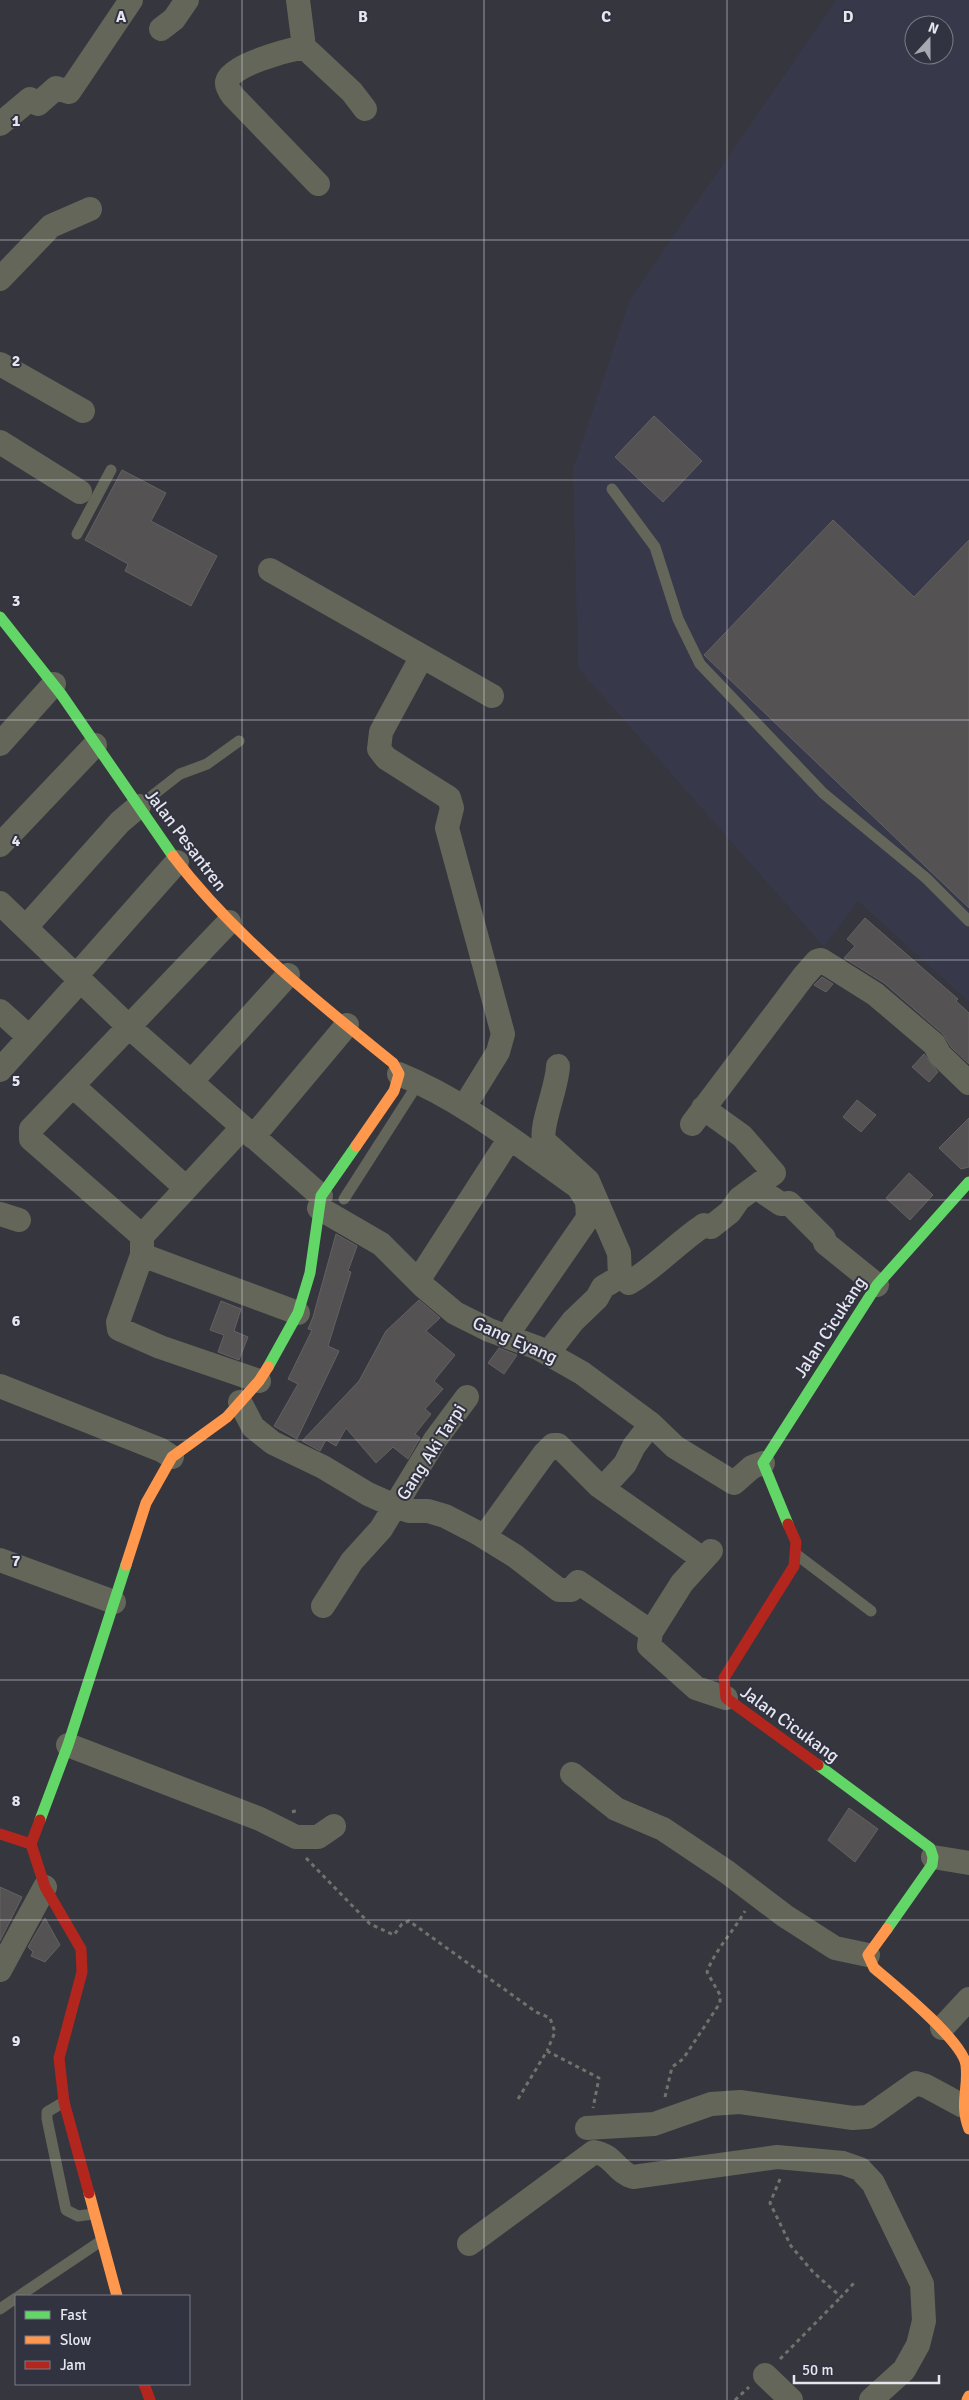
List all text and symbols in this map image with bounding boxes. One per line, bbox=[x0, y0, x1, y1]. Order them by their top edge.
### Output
text: A bbox=[116, 7, 127, 27]
text: B bbox=[358, 7, 368, 27]
text: C bbox=[601, 7, 611, 27]
text: D bbox=[843, 7, 854, 27]
north arrow bbox=[904, 15, 954, 65]
text: N bbox=[926, 19, 941, 38]
text: 1 bbox=[12, 111, 21, 131]
text: 2 bbox=[12, 351, 20, 371]
text: 3 bbox=[12, 591, 20, 611]
street label: Jalan Pesantren bbox=[141, 785, 231, 895]
text: 4 bbox=[12, 831, 21, 851]
text: 5 bbox=[12, 1071, 20, 1091]
street label: Jalan Cicukang bbox=[789, 1272, 871, 1382]
text: 6 bbox=[12, 1311, 21, 1331]
street label: Gang Eyang bbox=[469, 1312, 561, 1368]
street label: Gang Aki Tarpi bbox=[392, 1400, 470, 1504]
text: 7 bbox=[12, 1551, 21, 1571]
street label: Jalan Cicukang bbox=[736, 1681, 844, 1767]
text: 8 bbox=[12, 1791, 21, 1811]
text: 9 bbox=[12, 2031, 21, 2051]
legend bbox=[15, 2295, 190, 2385]
text: Fast bbox=[60, 2306, 87, 2324]
text: Slow bbox=[60, 2331, 91, 2349]
scale bar bbox=[794, 2352, 939, 2384]
text: Jam bbox=[60, 2356, 86, 2374]
text: 50 m bbox=[802, 2361, 833, 2379]

